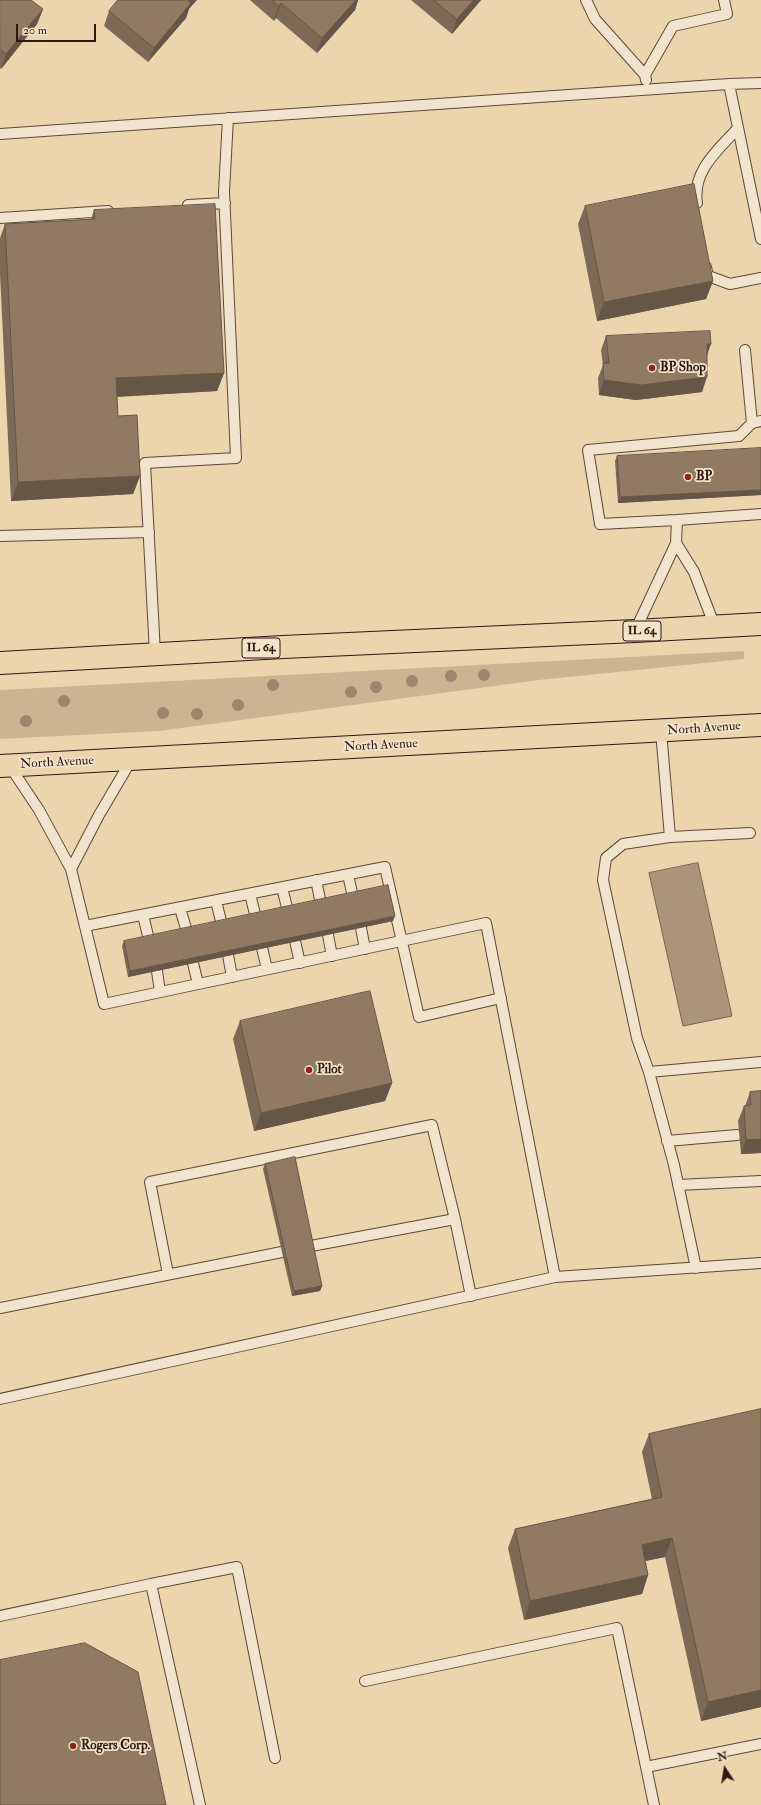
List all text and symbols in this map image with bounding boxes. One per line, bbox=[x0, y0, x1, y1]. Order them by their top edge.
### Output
scale bar bbox=[18, 16, 98, 42]
text: 20 m bbox=[23, 23, 47, 38]
place label: BP Shop bbox=[660, 360, 706, 376]
marker: BP Shop bbox=[647, 363, 657, 373]
place label: BP bbox=[696, 469, 712, 485]
marker: BP bbox=[683, 472, 693, 482]
road number: IL 64 bbox=[623, 621, 661, 641]
road number: IL 64 bbox=[242, 638, 280, 658]
street label: North Avenue bbox=[667, 719, 741, 739]
street label: North Avenue bbox=[344, 736, 418, 756]
street label: North Avenue bbox=[20, 753, 94, 773]
place label: Pilot bbox=[317, 1062, 342, 1078]
marker: Pilot bbox=[304, 1065, 314, 1075]
place label: Rogers Corp. bbox=[81, 1738, 150, 1754]
marker: Rogers Corp. bbox=[68, 1741, 78, 1751]
north arrow bbox=[705, 1749, 745, 1789]
text: N bbox=[716, 1749, 729, 1764]

